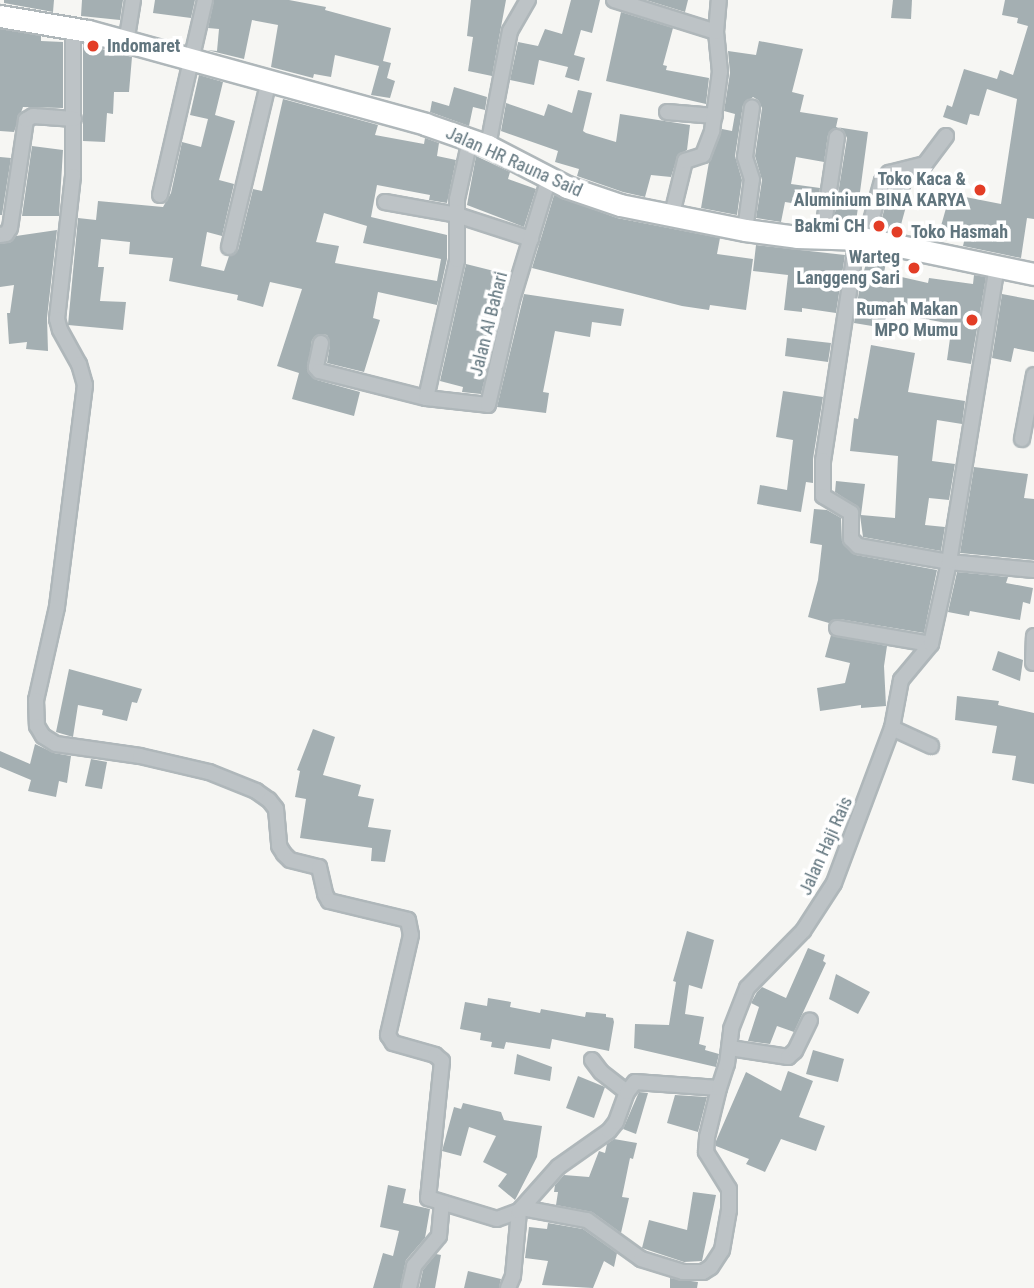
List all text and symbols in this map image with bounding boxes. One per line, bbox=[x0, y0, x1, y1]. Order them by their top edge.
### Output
place label: Indomaret bbox=[107, 35, 180, 57]
marker: Indomaret bbox=[85, 38, 101, 54]
street label: Jalan HR Rauna Said bbox=[442, 122, 586, 202]
place label: Toko Kaca & Aluminium BINA KARYA bbox=[794, 169, 966, 212]
marker: Toko Kaca & Aluminium BINA KARYA bbox=[972, 182, 988, 198]
place label: Bakmi CH bbox=[794, 215, 865, 237]
marker: Bakmi CH bbox=[871, 218, 887, 234]
place label: Toko Hasmah bbox=[911, 221, 1008, 243]
marker: Toko Hasmah bbox=[889, 224, 905, 240]
place label: Warteg Langgeng Sari bbox=[797, 247, 900, 290]
marker: Warteg Langgeng Sari bbox=[906, 260, 922, 276]
street label: Jalan Al Bahari bbox=[466, 270, 512, 378]
place label: Rumah Makan MPO Mumu bbox=[856, 299, 958, 342]
marker: Rumah Makan MPO Mumu bbox=[964, 312, 980, 328]
street label: Jalan Haji Rais bbox=[795, 793, 857, 899]

